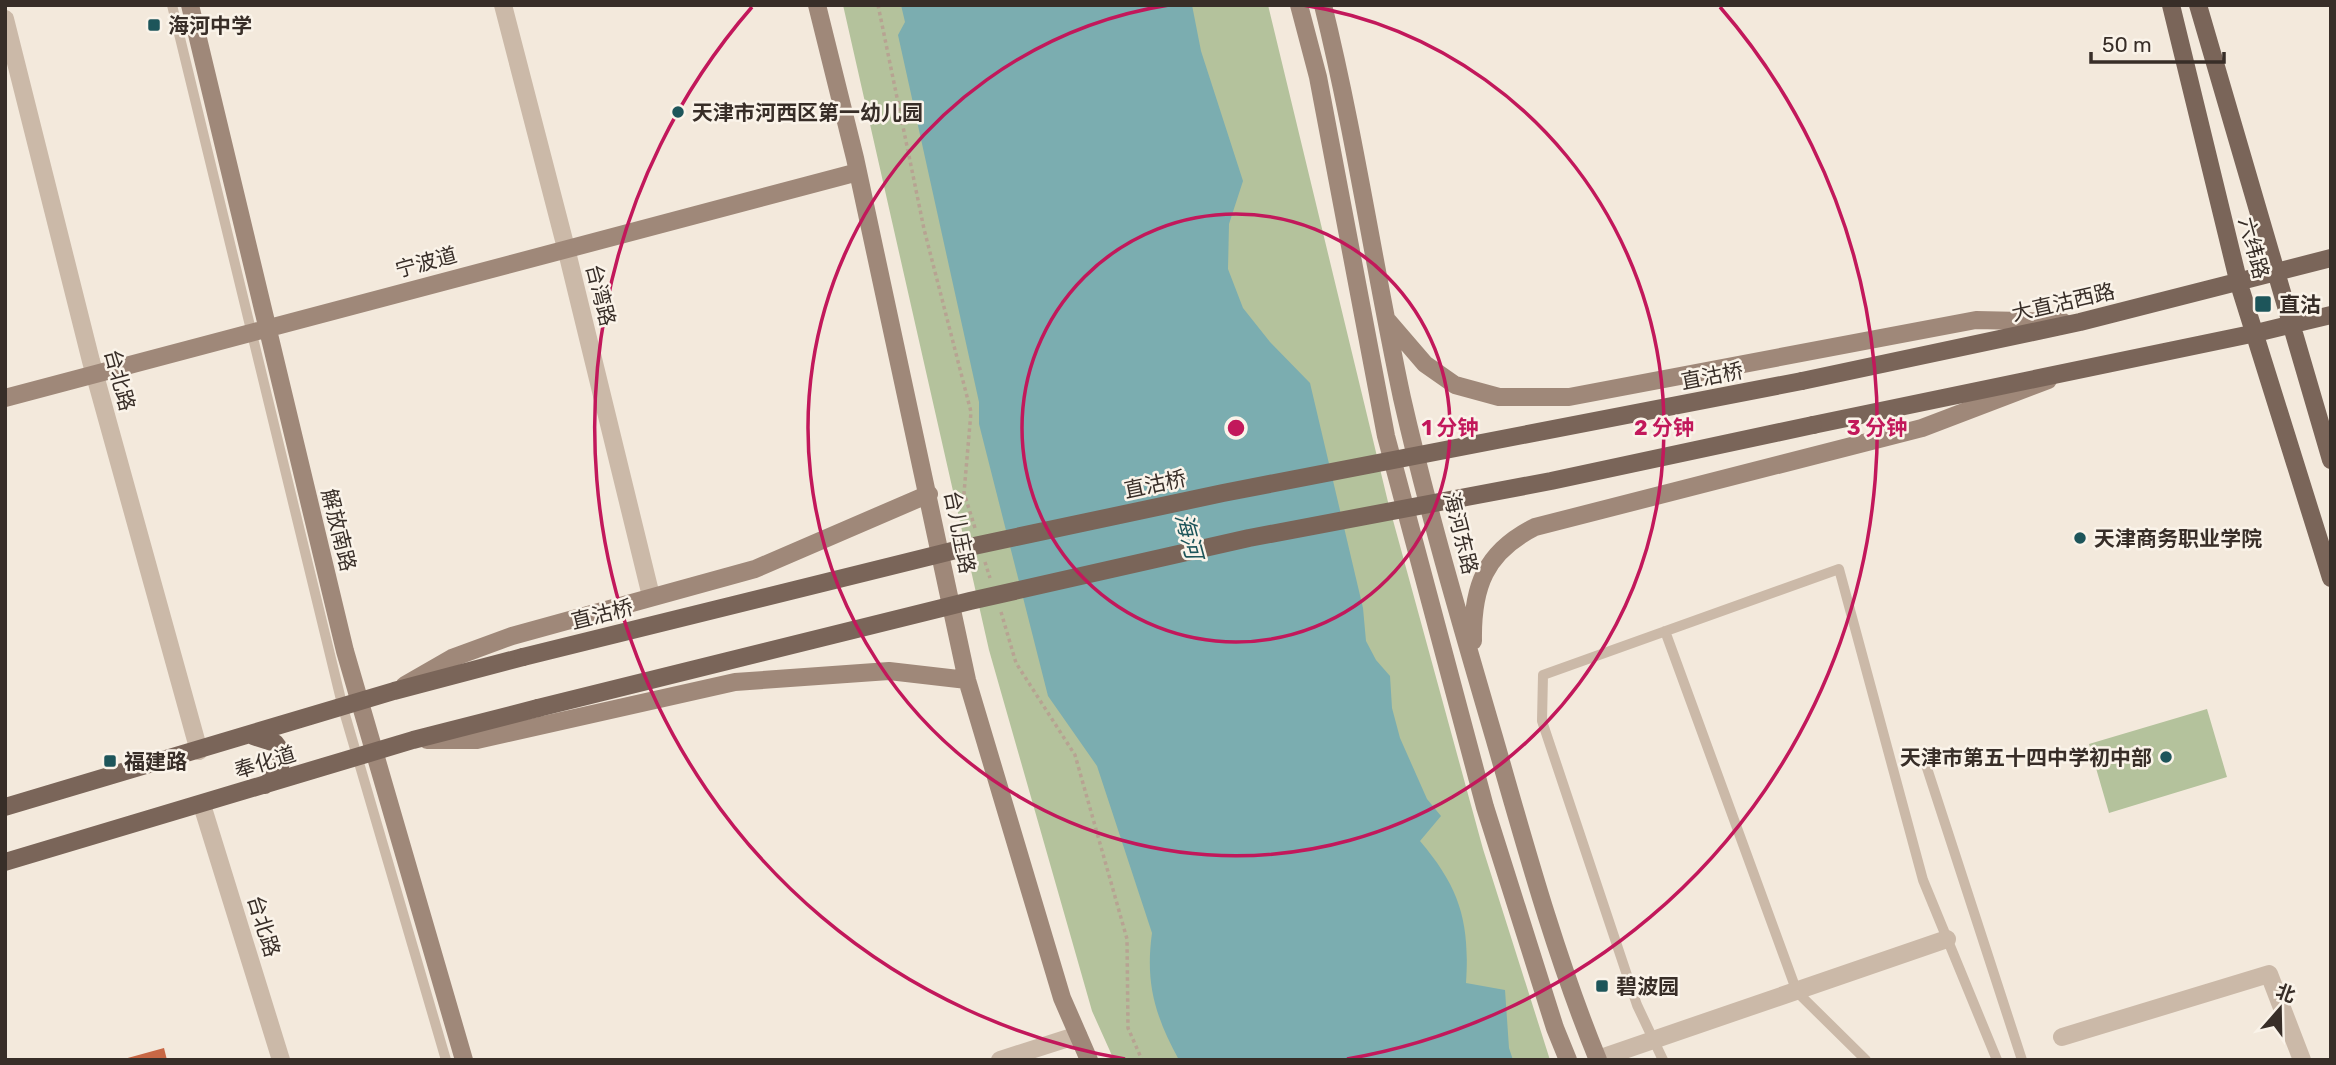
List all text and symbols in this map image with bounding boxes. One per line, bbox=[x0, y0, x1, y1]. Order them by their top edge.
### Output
place label: 海河中学 bbox=[168, 13, 252, 38]
marker: 海河中学 bbox=[146, 17, 162, 33]
scale bar bbox=[2091, 21, 2224, 65]
text: 50 m bbox=[2102, 32, 2152, 57]
place label: 天津市河西区第一幼儿园 bbox=[692, 100, 923, 125]
marker: 天津市河西区第一幼儿园 bbox=[670, 104, 686, 120]
street label: 六纬路 bbox=[2234, 214, 2274, 282]
street label: 宁波道 bbox=[392, 242, 460, 282]
street label: 台湾路 bbox=[581, 261, 621, 329]
street label: 大直沽西路 bbox=[2009, 278, 2117, 326]
place label: 直沽 bbox=[2279, 292, 2321, 317]
marker: 直沽 bbox=[2253, 294, 2273, 314]
street label: 台北路 bbox=[100, 346, 140, 414]
street label: 直沽桥 bbox=[1679, 358, 1745, 394]
text: 1 分钟 bbox=[1422, 415, 1478, 440]
text: 2 分钟 bbox=[1634, 415, 1694, 440]
text: 3 分钟 bbox=[1847, 415, 1907, 440]
centre of rings bbox=[1224, 416, 1248, 440]
street label: 直沽桥 bbox=[1122, 465, 1188, 503]
street label: 解放南路 bbox=[317, 486, 361, 574]
street label: 台儿庄路 bbox=[940, 488, 980, 576]
street label: 海河东路 bbox=[1439, 489, 1483, 577]
water label: 海河 bbox=[1170, 510, 1210, 566]
place label: 天津商务职业学院 bbox=[2094, 526, 2262, 551]
marker: 天津商务职业学院 bbox=[2072, 530, 2088, 546]
street label: 直沽桥 bbox=[568, 594, 636, 634]
street label: 奉化道 bbox=[231, 741, 299, 783]
place label: 天津市第五十四中学初中部 bbox=[1900, 745, 2152, 770]
place label: 福建路 bbox=[124, 749, 187, 774]
marker: 天津市第五十四中学初中部 bbox=[2158, 749, 2174, 765]
marker: 福建路 bbox=[102, 753, 118, 769]
street label: 台北路 bbox=[243, 892, 285, 960]
place label: 碧波园 bbox=[1616, 974, 1679, 999]
north arrow bbox=[2245, 974, 2315, 1044]
marker: 碧波园 bbox=[1594, 978, 1610, 994]
text: 北 bbox=[2273, 979, 2299, 1008]

